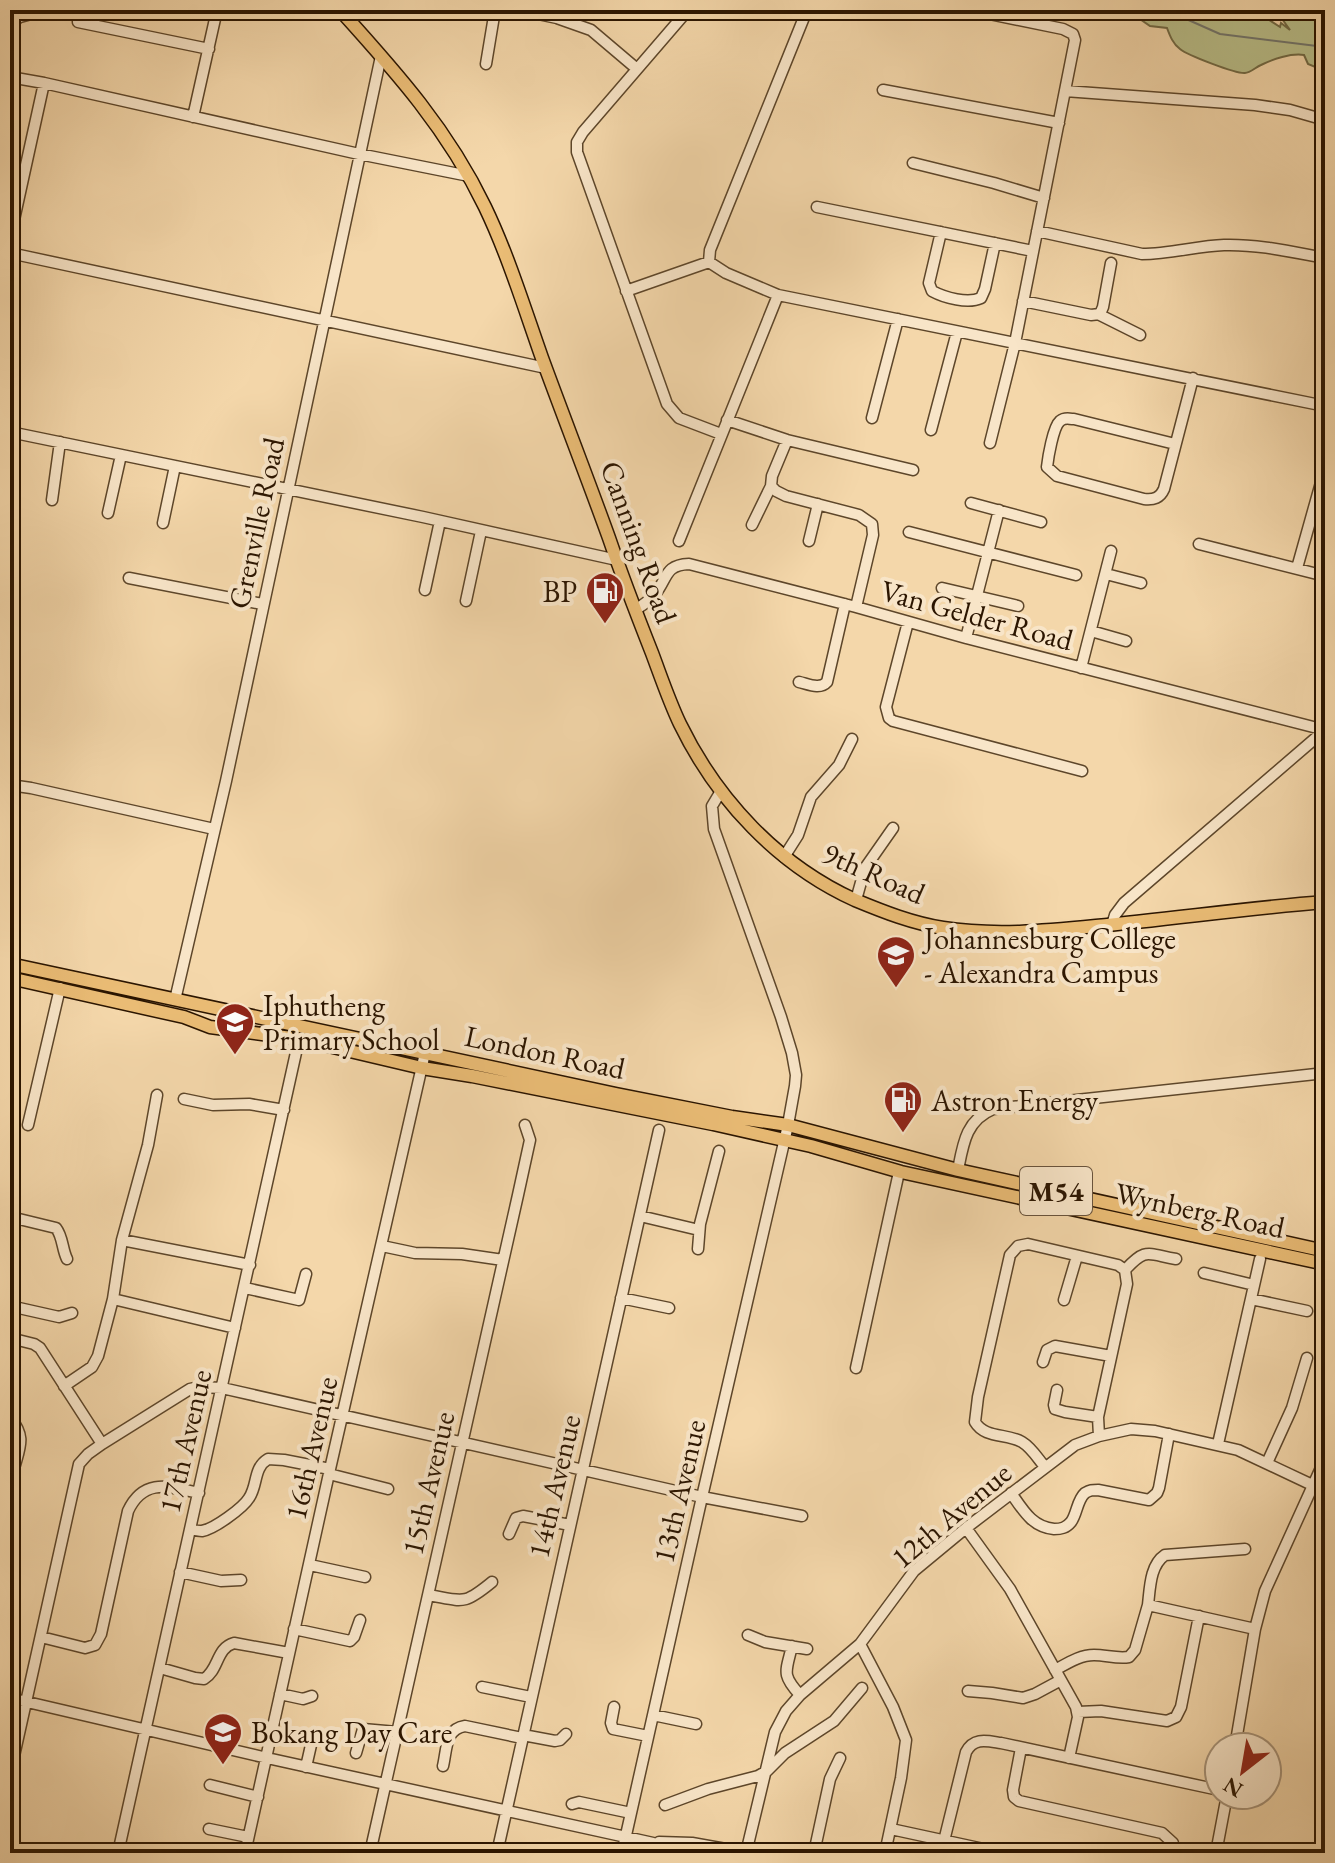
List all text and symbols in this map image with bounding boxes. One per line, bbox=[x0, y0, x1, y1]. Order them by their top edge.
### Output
street label: Grenville Road bbox=[219, 433, 293, 612]
street label: Canning Road bbox=[592, 455, 687, 629]
fuel station icon: BP bbox=[584, 570, 626, 625]
street label: Van Gelder Road bbox=[877, 571, 1078, 660]
place label: BP bbox=[543, 572, 577, 611]
street label: 9th Road bbox=[817, 833, 932, 913]
place label: Johannesburg College - Alexandra Campus bbox=[921, 919, 1176, 992]
school or university icon: Johannesburg College - Alexandra Campus bbox=[875, 934, 917, 989]
place label: Iphutheng Primary School bbox=[263, 986, 439, 1059]
school or university icon: Iphutheng Primary School bbox=[214, 1001, 256, 1056]
street label: London Road bbox=[461, 1016, 630, 1088]
fuel station icon: Astron Energy bbox=[882, 1079, 924, 1134]
place label: Astron Energy bbox=[930, 1081, 1099, 1120]
road number: M54 bbox=[1020, 1167, 1092, 1215]
street label: Wynberg Road bbox=[1112, 1173, 1289, 1247]
street label: 17th Avenue bbox=[150, 1366, 220, 1516]
street label: 16th Avenue bbox=[276, 1373, 346, 1523]
street label: 15th Avenue bbox=[393, 1408, 463, 1558]
street label: 14th Avenue bbox=[519, 1411, 589, 1561]
street label: 13th Avenue bbox=[644, 1416, 714, 1566]
street label: 12th Avenue bbox=[883, 1453, 1019, 1577]
school or university icon: Bokang Day Care bbox=[202, 1711, 244, 1766]
place label: Bokang Day Care bbox=[251, 1713, 452, 1752]
north arrow bbox=[1203, 1731, 1283, 1811]
text: N bbox=[1218, 1771, 1248, 1805]

